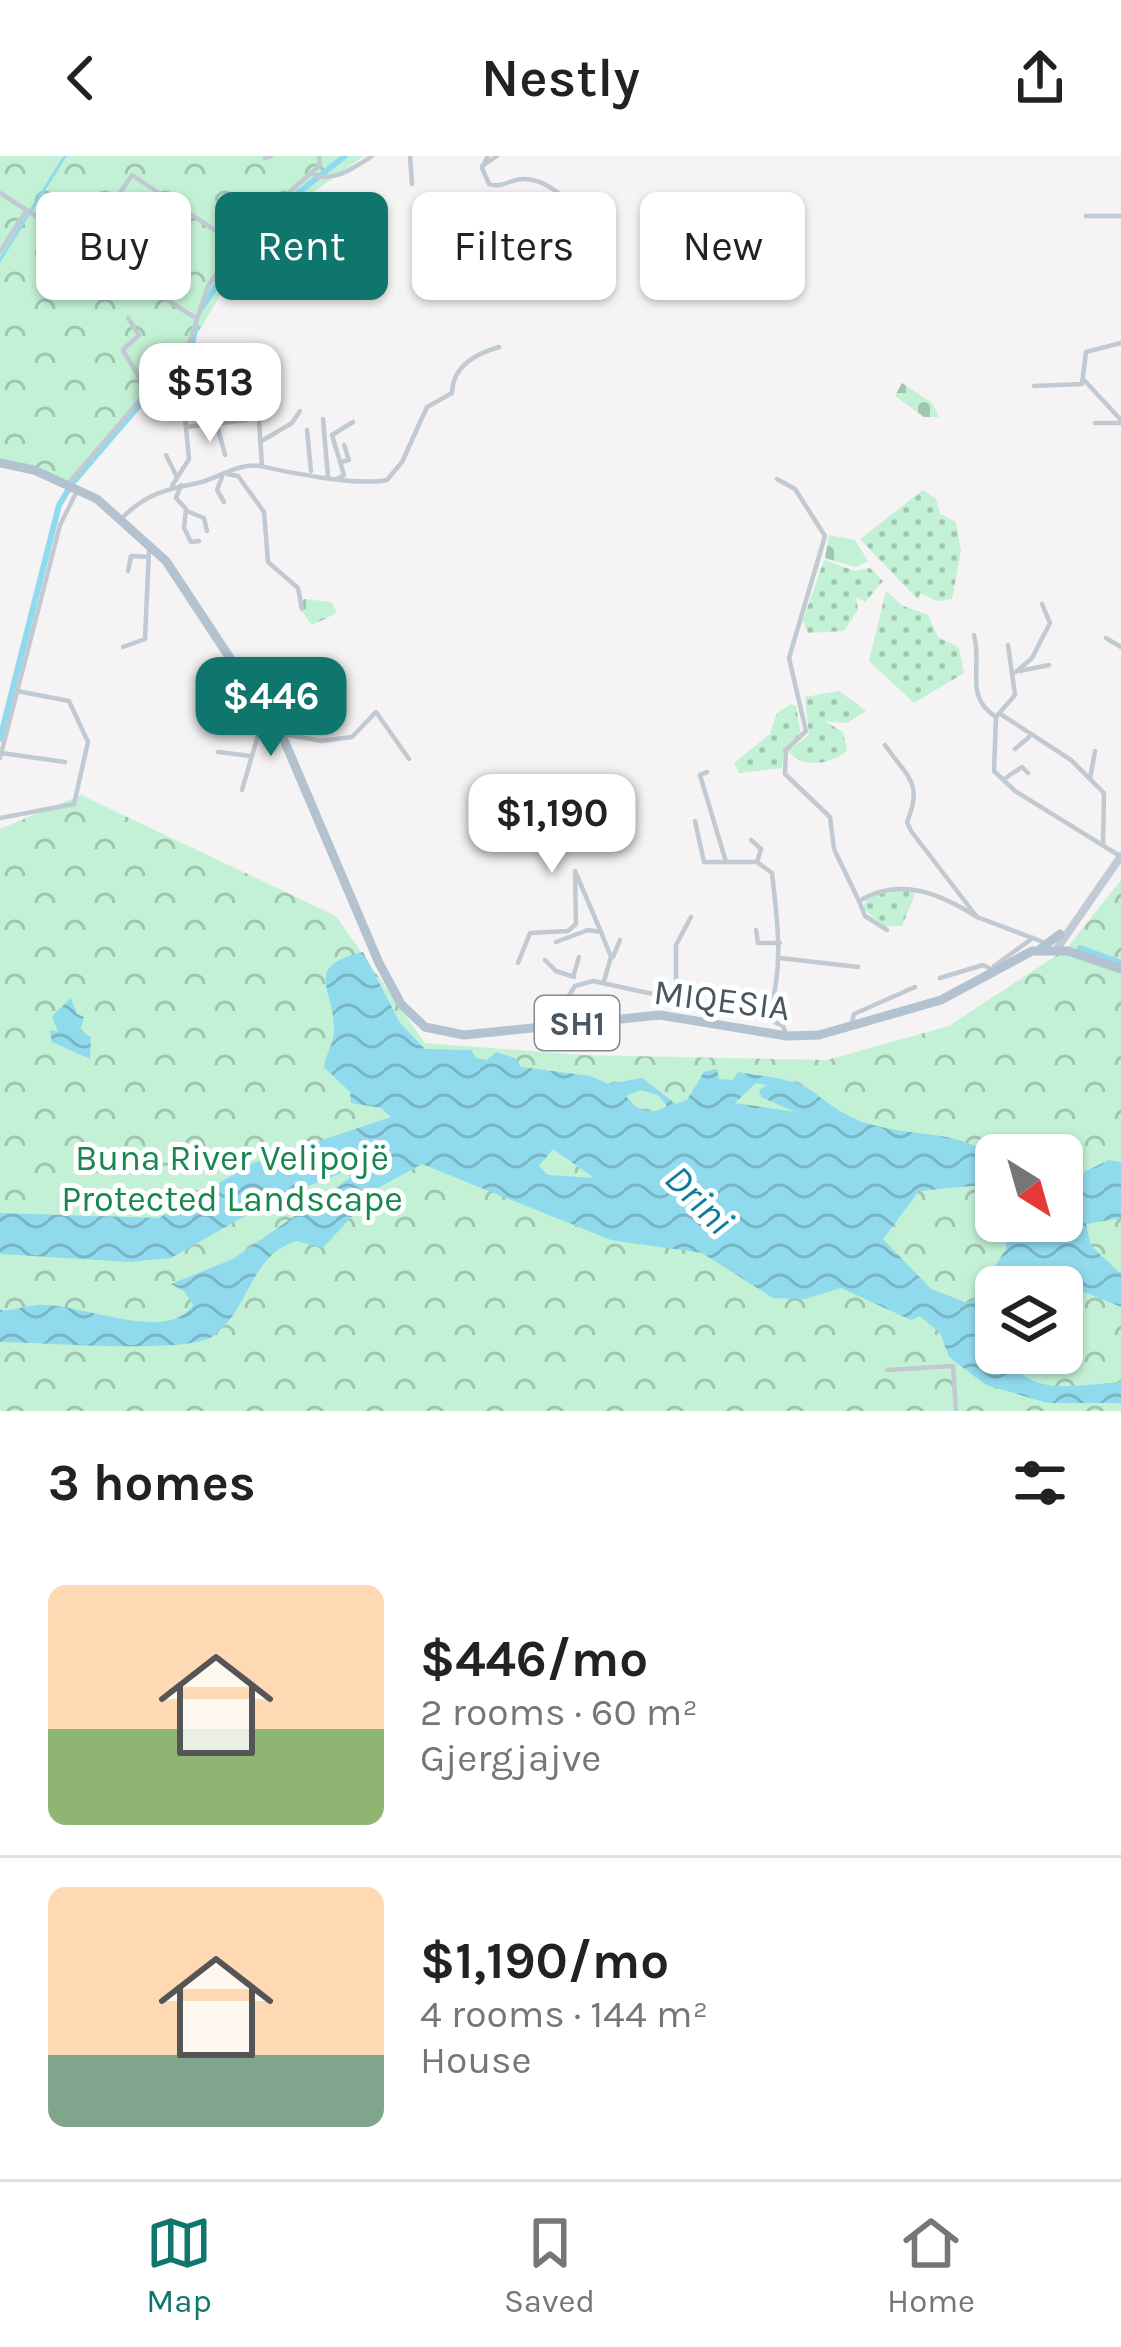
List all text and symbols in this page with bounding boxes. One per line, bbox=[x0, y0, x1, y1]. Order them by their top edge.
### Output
icon: back bbox=[48, 45, 114, 111]
icon: share bbox=[1007, 45, 1073, 111]
text: Nestly bbox=[481, 46, 640, 110]
chip: Buy bbox=[36, 192, 191, 300]
chip: Rent bbox=[215, 192, 388, 300]
chip: Filters bbox=[412, 192, 616, 300]
chip: New bbox=[640, 192, 805, 300]
pin: $513 bbox=[139, 343, 281, 445]
text: $513 bbox=[166, 359, 254, 405]
pin: $446 bbox=[200, 657, 342, 759]
text: $446 bbox=[223, 673, 319, 719]
pin: $1,190 bbox=[454, 774, 650, 876]
text: $1,190 bbox=[495, 790, 609, 836]
street label: MIQESIA bbox=[651, 971, 792, 1029]
road number: SH1 bbox=[535, 996, 619, 1050]
north arrow bbox=[975, 1134, 1083, 1242]
map controls bbox=[975, 1134, 1083, 1374]
park label: Buna River Velipojë Protected Landscape bbox=[61, 1137, 403, 1220]
water label: Drini bbox=[655, 1155, 743, 1244]
button: layers bbox=[975, 1266, 1083, 1374]
icon: filters bbox=[1007, 1450, 1073, 1516]
text: 3 homes bbox=[48, 1453, 256, 1513]
text: $446/mo bbox=[420, 1629, 648, 1689]
icon: home bbox=[144, 1633, 288, 1777]
text: 2 rooms · 60 m² bbox=[420, 1689, 698, 1735]
text: Gjergjajve bbox=[420, 1735, 601, 1781]
text: $1,190/mo bbox=[420, 1931, 669, 1991]
icon: home bbox=[144, 1935, 288, 2079]
text: 4 rooms · 144 m² bbox=[420, 1991, 708, 2037]
text: House bbox=[420, 2037, 532, 2083]
tab: Map bbox=[146, 2210, 212, 2320]
tab: Saved bbox=[504, 2210, 595, 2320]
tab: Home bbox=[887, 2210, 975, 2320]

